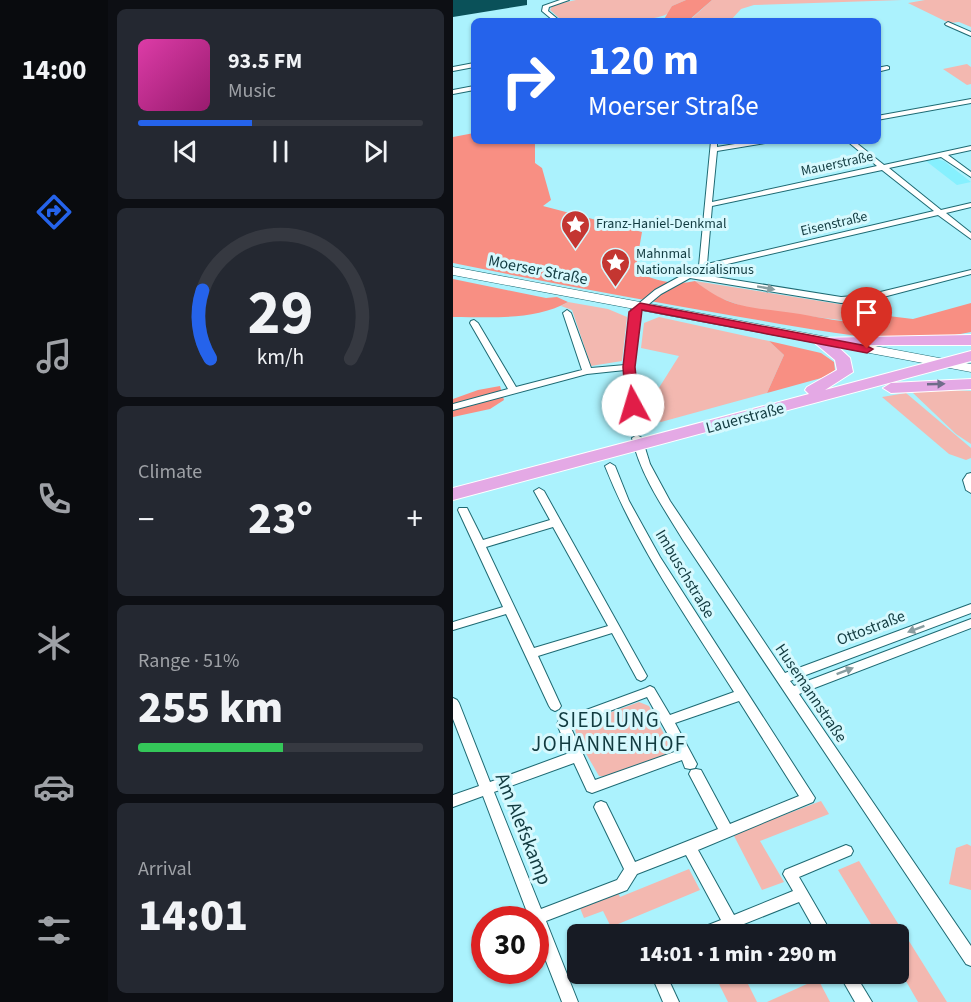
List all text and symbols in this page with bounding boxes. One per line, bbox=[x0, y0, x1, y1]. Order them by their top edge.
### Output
text: 120 m bbox=[588, 31, 699, 91]
icon: right bbox=[489, 42, 567, 120]
text: 93.5 FM bbox=[228, 45, 302, 77]
text: 14:00 bbox=[21, 51, 87, 90]
text: Music bbox=[228, 77, 276, 105]
text: Moerser Straße bbox=[588, 87, 759, 126]
icon: previous bbox=[169, 135, 202, 168]
icon: pause bbox=[264, 135, 297, 168]
icon: next bbox=[359, 135, 392, 168]
street label: Mauerstraße bbox=[799, 147, 875, 181]
icon: directions bbox=[33, 191, 75, 233]
street label: Eisenstraße bbox=[799, 207, 870, 241]
place icon: Franz-Haniel-Denkmal bbox=[559, 208, 591, 250]
place label: Franz-Haniel-Denkmal bbox=[596, 214, 727, 234]
place label: Mahnmal Nationalsozialismus bbox=[636, 244, 754, 280]
place icon: Mahnmal Nationalsozialismus bbox=[599, 246, 631, 288]
street label: Moerser Straße bbox=[486, 250, 590, 290]
text: 29 bbox=[248, 270, 313, 359]
one-way arrow bbox=[757, 284, 776, 293]
pin bbox=[841, 287, 892, 349]
icon: arrive bbox=[850, 296, 883, 329]
icon: music bbox=[33, 335, 75, 377]
text: km/h bbox=[257, 343, 304, 374]
position arrow bbox=[601, 373, 665, 437]
one-way arrow bbox=[926, 380, 945, 389]
street label: Lauerstraße bbox=[703, 397, 787, 439]
text: Climate bbox=[138, 458, 202, 486]
icon: phone bbox=[33, 478, 75, 520]
text: 23° bbox=[248, 487, 313, 551]
text: − bbox=[138, 496, 154, 543]
text: + bbox=[407, 496, 423, 543]
street label: Imbuschstraße bbox=[650, 526, 720, 623]
street label: Ottostraße bbox=[834, 605, 908, 651]
icon: climate bbox=[33, 622, 75, 664]
one-way arrow bbox=[907, 625, 925, 634]
street label: Husemannstraße bbox=[770, 639, 852, 747]
text: Range · 51% bbox=[138, 647, 239, 675]
one-way arrow bbox=[836, 666, 854, 675]
text: 255 km bbox=[138, 676, 283, 740]
district label: SIEDLUNG JOHANNENHOF bbox=[531, 705, 687, 759]
icon: car bbox=[33, 766, 75, 808]
street label: Am Alefskamp bbox=[488, 769, 558, 889]
text: Arrival bbox=[138, 855, 192, 883]
text: 14:01 bbox=[138, 884, 248, 948]
speed limit sign: 30 bbox=[471, 906, 549, 984]
icon: filters bbox=[33, 909, 75, 951]
text: 14:01 · 1 min · 290 m bbox=[639, 938, 837, 970]

